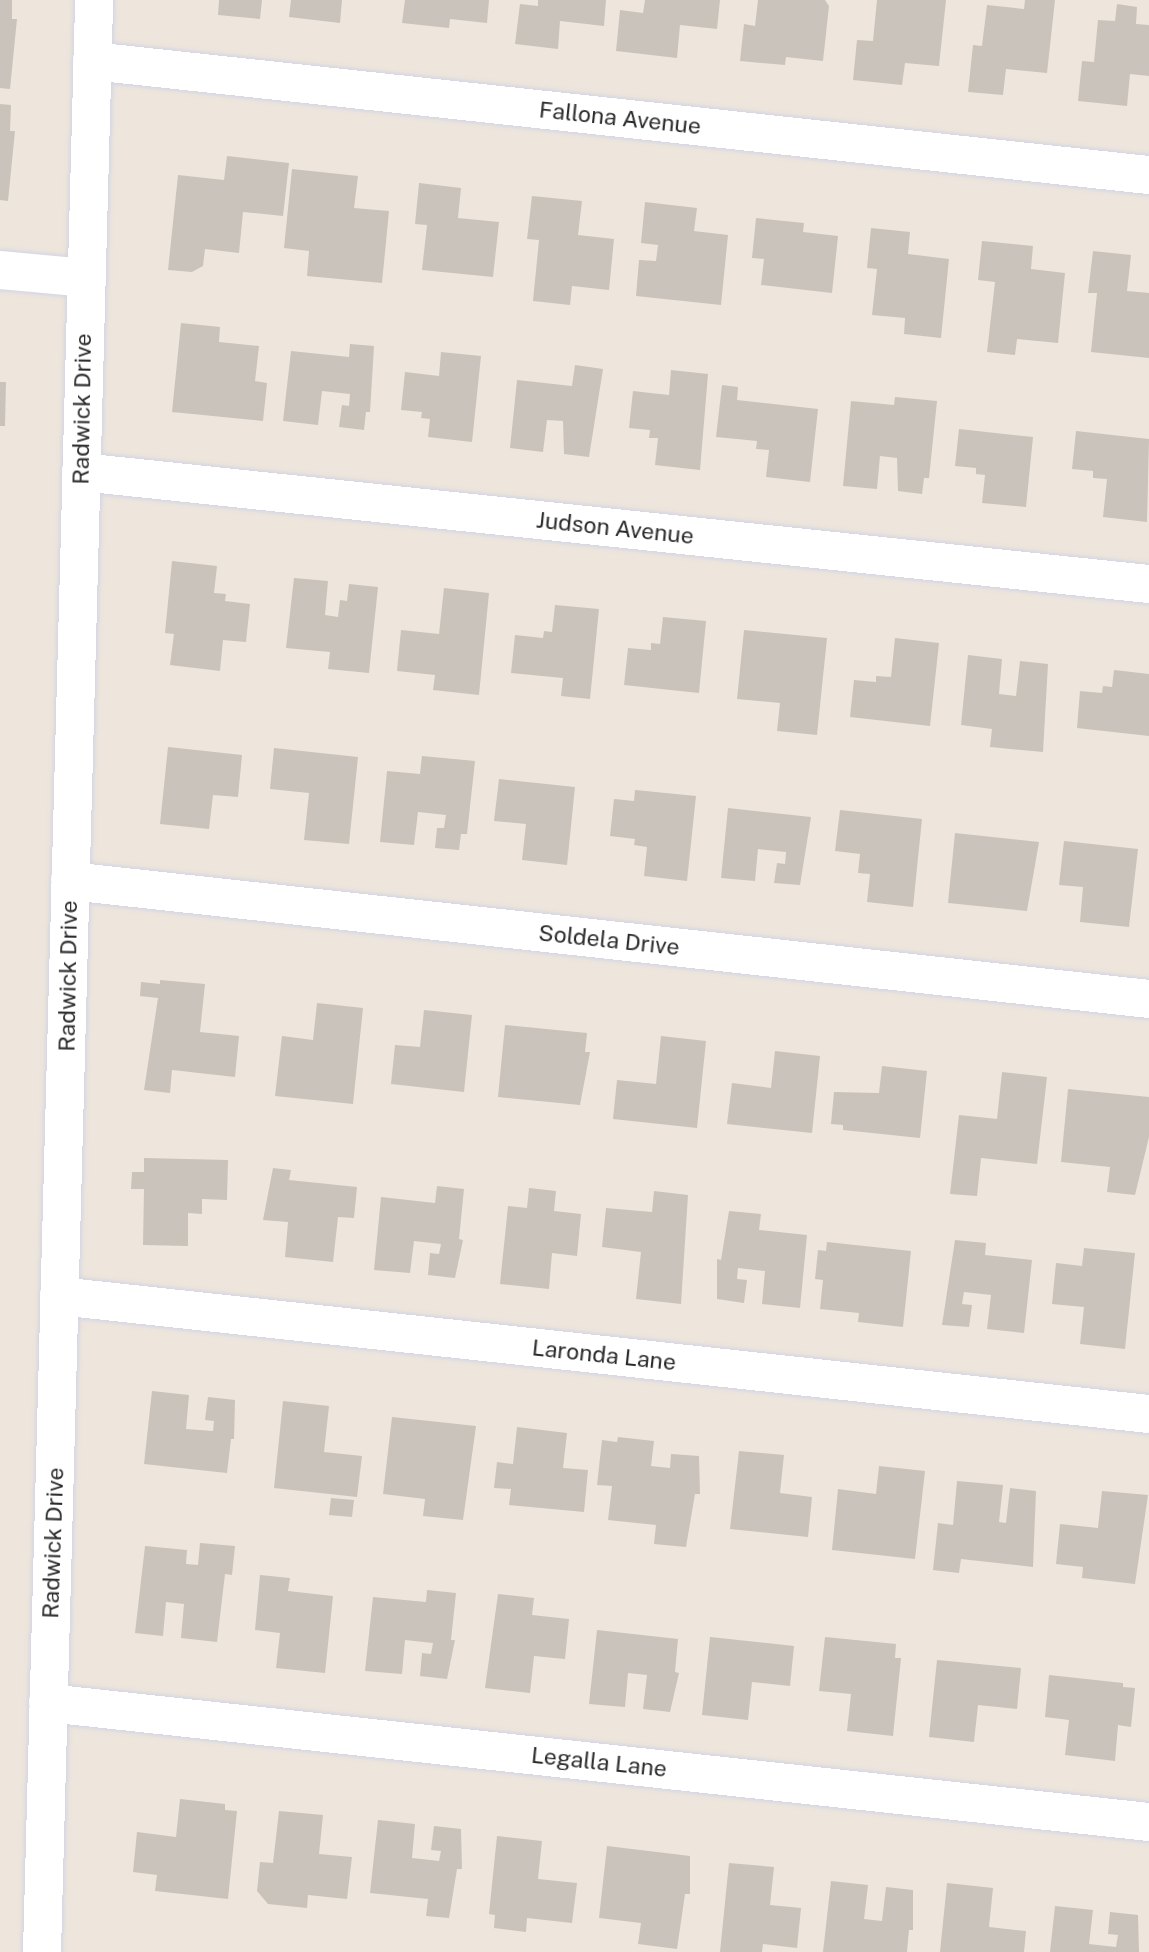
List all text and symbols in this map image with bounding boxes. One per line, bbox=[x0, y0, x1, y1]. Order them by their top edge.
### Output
street label: Fallona Avenue bbox=[538, 96, 702, 140]
street label: Radwick Drive bbox=[67, 333, 97, 485]
street label: Judson Avenue bbox=[535, 506, 695, 550]
street label: Radwick Drive bbox=[53, 900, 83, 1052]
street label: Soldela Drive bbox=[537, 919, 681, 961]
street label: Laronda Lane bbox=[531, 1334, 677, 1376]
street label: Radwick Drive bbox=[37, 1467, 69, 1619]
street label: Legalla Lane bbox=[530, 1741, 668, 1783]

